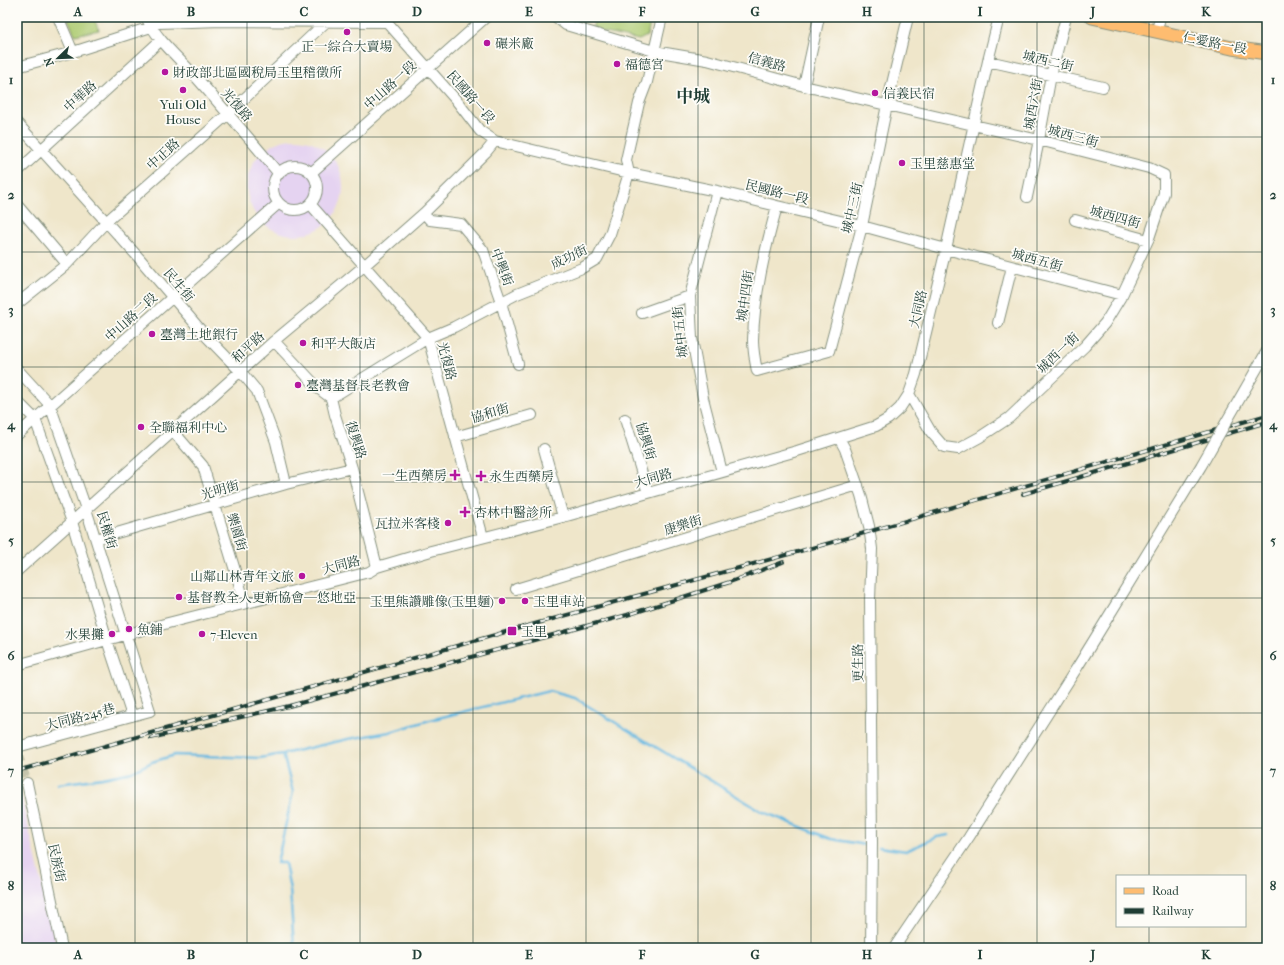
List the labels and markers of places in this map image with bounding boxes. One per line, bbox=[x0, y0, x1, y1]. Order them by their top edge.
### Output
marker: 正一綜合大賣場 bbox=[342, 27, 352, 37]
place label: 碾米廠 bbox=[495, 36, 534, 51]
marker: 碾米廠 bbox=[482, 38, 492, 48]
place label: 正一綜合大賣場 bbox=[301, 39, 393, 54]
place label: 福德宮 bbox=[625, 57, 664, 72]
marker: 福德宮 bbox=[612, 59, 622, 69]
place label: 財政部北區國稅局玉里稽徵所 bbox=[173, 65, 342, 80]
marker: 財政部北區國稅局玉里稽徵所 bbox=[160, 67, 170, 77]
marker: Yuli Old House bbox=[178, 85, 188, 95]
place label: 信義民宿 bbox=[883, 86, 935, 101]
marker: 信義民宿 bbox=[870, 88, 880, 98]
place label: Yuli Old House bbox=[159, 97, 207, 127]
place label: 玉里慈惠堂 bbox=[910, 156, 975, 171]
marker: 玉里慈惠堂 bbox=[897, 158, 907, 168]
place label: 臺灣土地銀行 bbox=[160, 327, 238, 342]
marker: 臺灣土地銀行 bbox=[147, 329, 157, 339]
place label: 和平大飯店 bbox=[311, 336, 376, 351]
marker: 和平大飯店 bbox=[298, 338, 308, 348]
place label: 臺灣基督長老教會 bbox=[306, 378, 410, 393]
marker: 臺灣基督長老教會 bbox=[293, 380, 303, 390]
place label: 全聯福利中心 bbox=[149, 420, 227, 435]
marker: 全聯福利中心 bbox=[136, 422, 146, 432]
place label: 一生西藥房 bbox=[382, 468, 447, 483]
place label: 永生西藥房 bbox=[489, 469, 554, 484]
marker: 一生西藥房 bbox=[450, 470, 460, 480]
marker: 永生西藥房 bbox=[476, 471, 486, 481]
place label: 杏林中醫診所 bbox=[474, 505, 552, 520]
marker: 杏林中醫診所 bbox=[459, 506, 471, 518]
place label: 瓦拉米客棧 bbox=[375, 516, 440, 531]
marker: 瓦拉米客棧 bbox=[443, 518, 453, 528]
place label: 山鄰山林青年文旅 bbox=[190, 569, 294, 584]
marker: 山鄰山林青年文旅 bbox=[297, 571, 307, 581]
place label: 基督教全人更新協會─悠地亞 bbox=[187, 590, 356, 605]
marker: 基督教全人更新協會─悠地亞 bbox=[174, 592, 184, 602]
place label: 玉里熊讚雕像(玉里麵) bbox=[370, 594, 494, 609]
place label: 玉里車站 bbox=[533, 594, 585, 609]
marker: 玉里熊讚雕像(玉里麵) bbox=[497, 596, 507, 606]
marker: 玉里車站 bbox=[520, 596, 530, 606]
place label: 魚鋪 bbox=[137, 622, 163, 637]
marker: 魚鋪 bbox=[124, 624, 134, 634]
place label: 玉里 bbox=[521, 624, 547, 639]
marker: 玉里 bbox=[506, 625, 518, 637]
place label: 水果攤 bbox=[65, 627, 104, 642]
place label: 7-Eleven bbox=[210, 627, 258, 642]
marker: 水果攤 bbox=[107, 629, 117, 639]
marker: 7-Eleven bbox=[197, 629, 207, 639]

